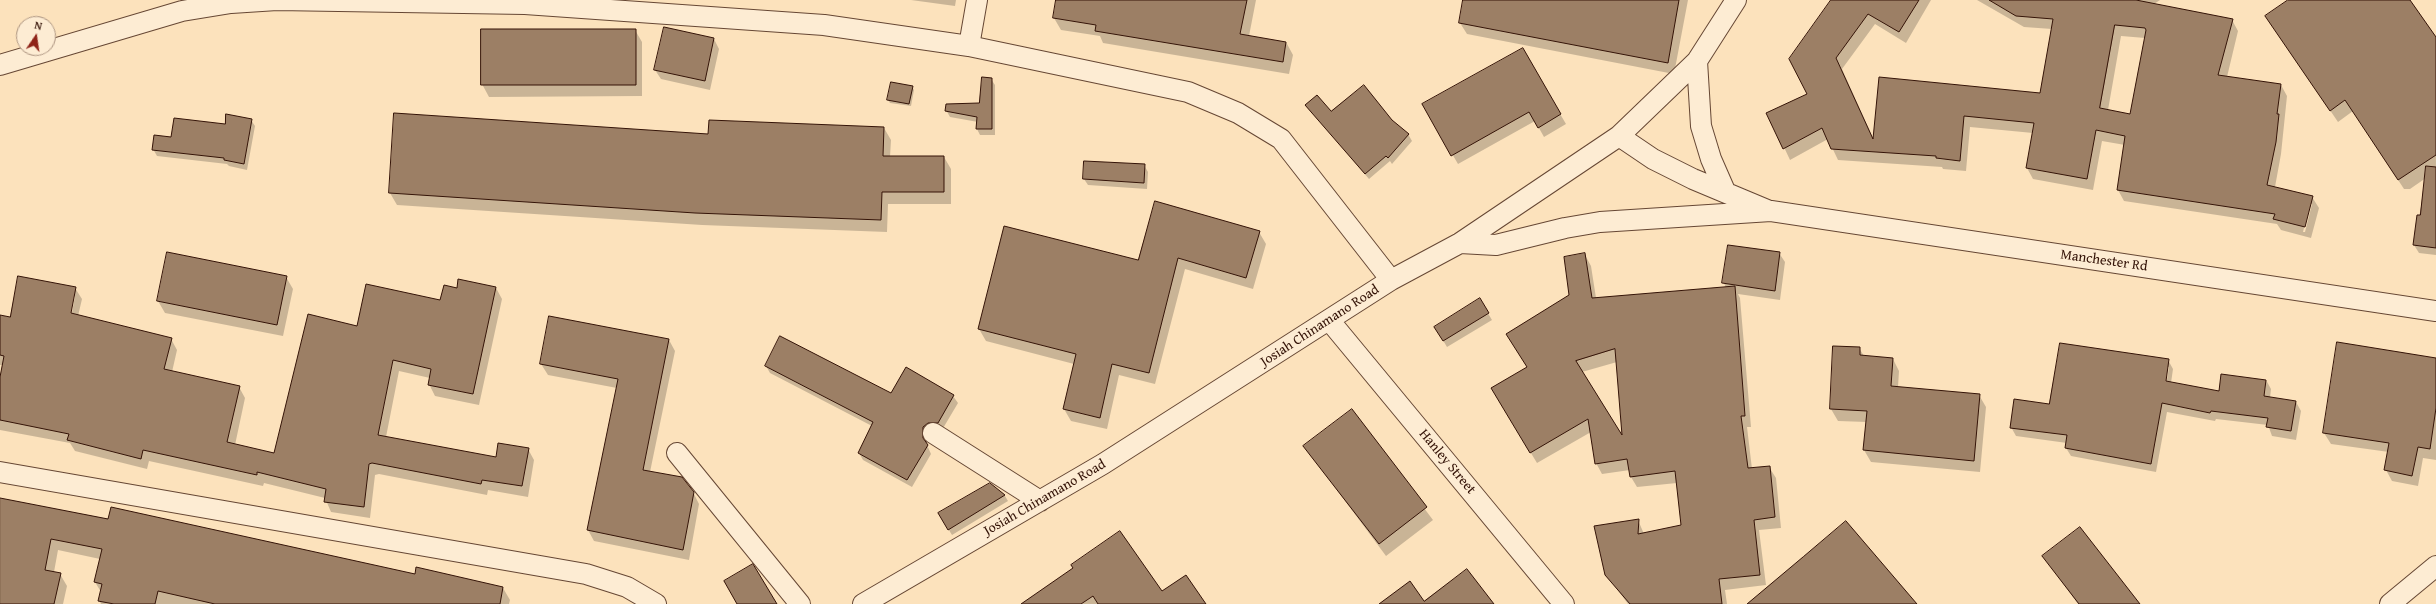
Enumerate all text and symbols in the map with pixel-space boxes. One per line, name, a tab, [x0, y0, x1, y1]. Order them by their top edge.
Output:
north arrow	[16, 16, 56, 56]
text: N	[33, 17, 44, 34]
street label: Manchester Rd	[2059, 247, 2149, 275]
street label: Josiah Chinamano Road	[1258, 281, 1382, 371]
street label: Hanley Street	[1415, 426, 1479, 498]
street label: Josiah Chinamano Road	[981, 456, 1109, 540]

